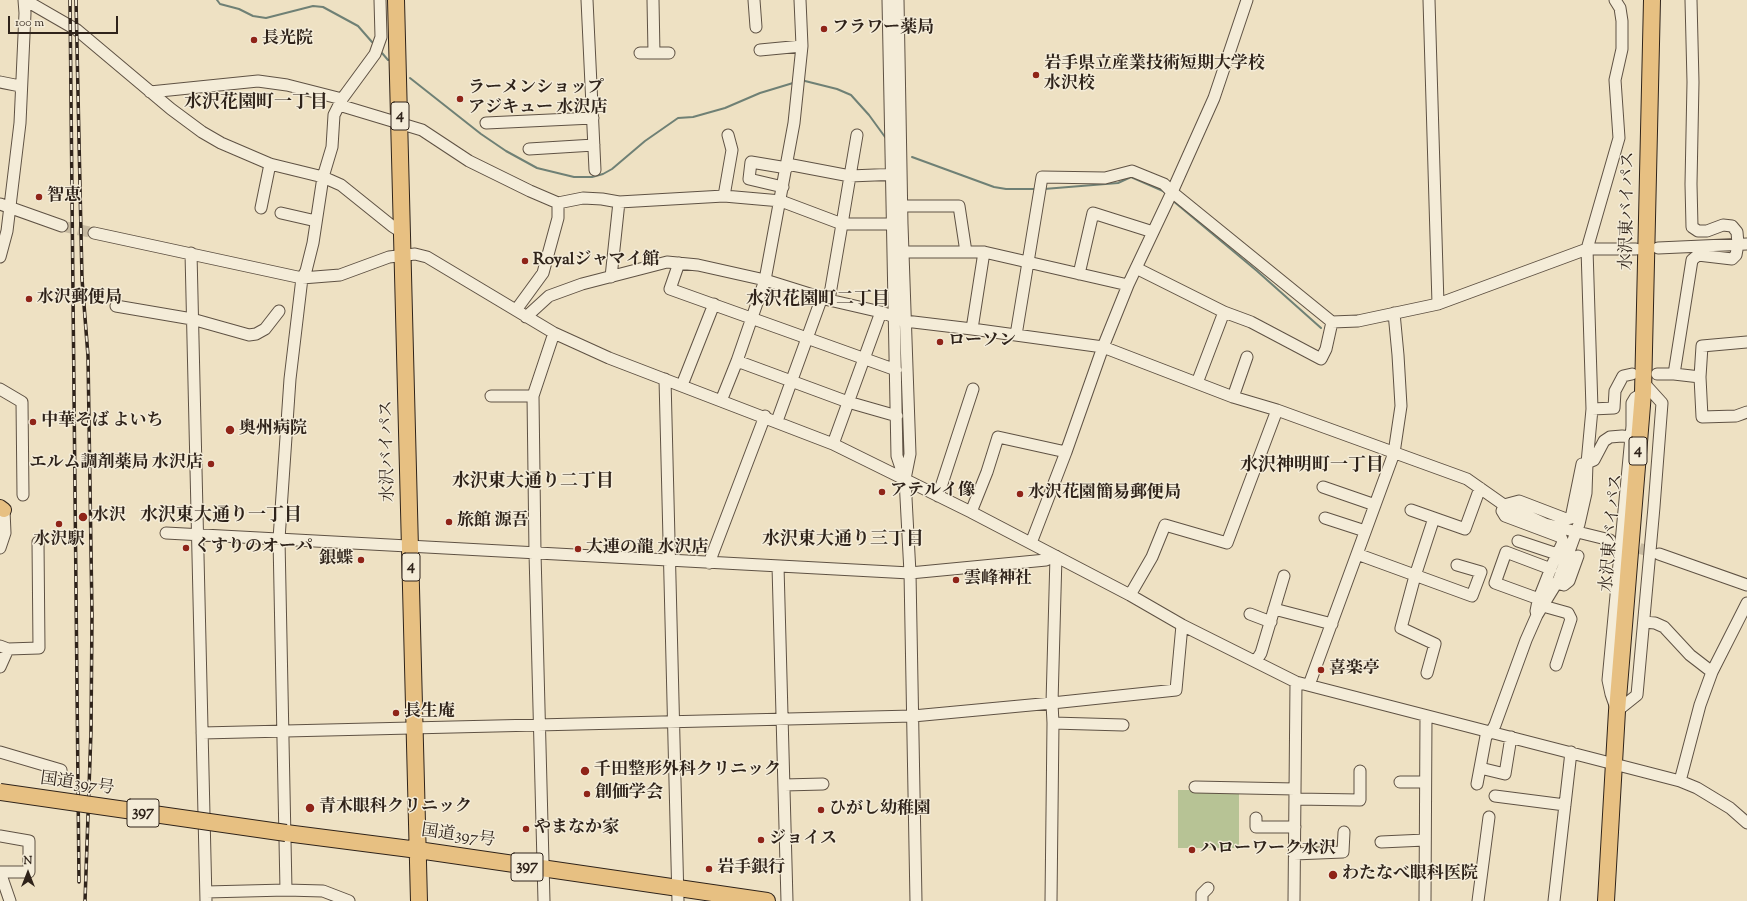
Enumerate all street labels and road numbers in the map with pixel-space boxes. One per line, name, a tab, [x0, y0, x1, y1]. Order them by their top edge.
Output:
road number: 4	[391, 102, 409, 130]
street label: 水沢東バイパス	[1618, 151, 1640, 271]
street label: 水沢バイパス	[378, 400, 400, 502]
road number: 4	[1629, 437, 1647, 465]
street label: 水沢東バイパス	[1598, 473, 1628, 593]
road number: 4	[402, 553, 420, 581]
street label: 国道397号	[39, 770, 115, 800]
road number: 397	[127, 799, 159, 827]
street label: 国道397号	[420, 822, 496, 852]
road number: 397	[511, 853, 543, 881]

